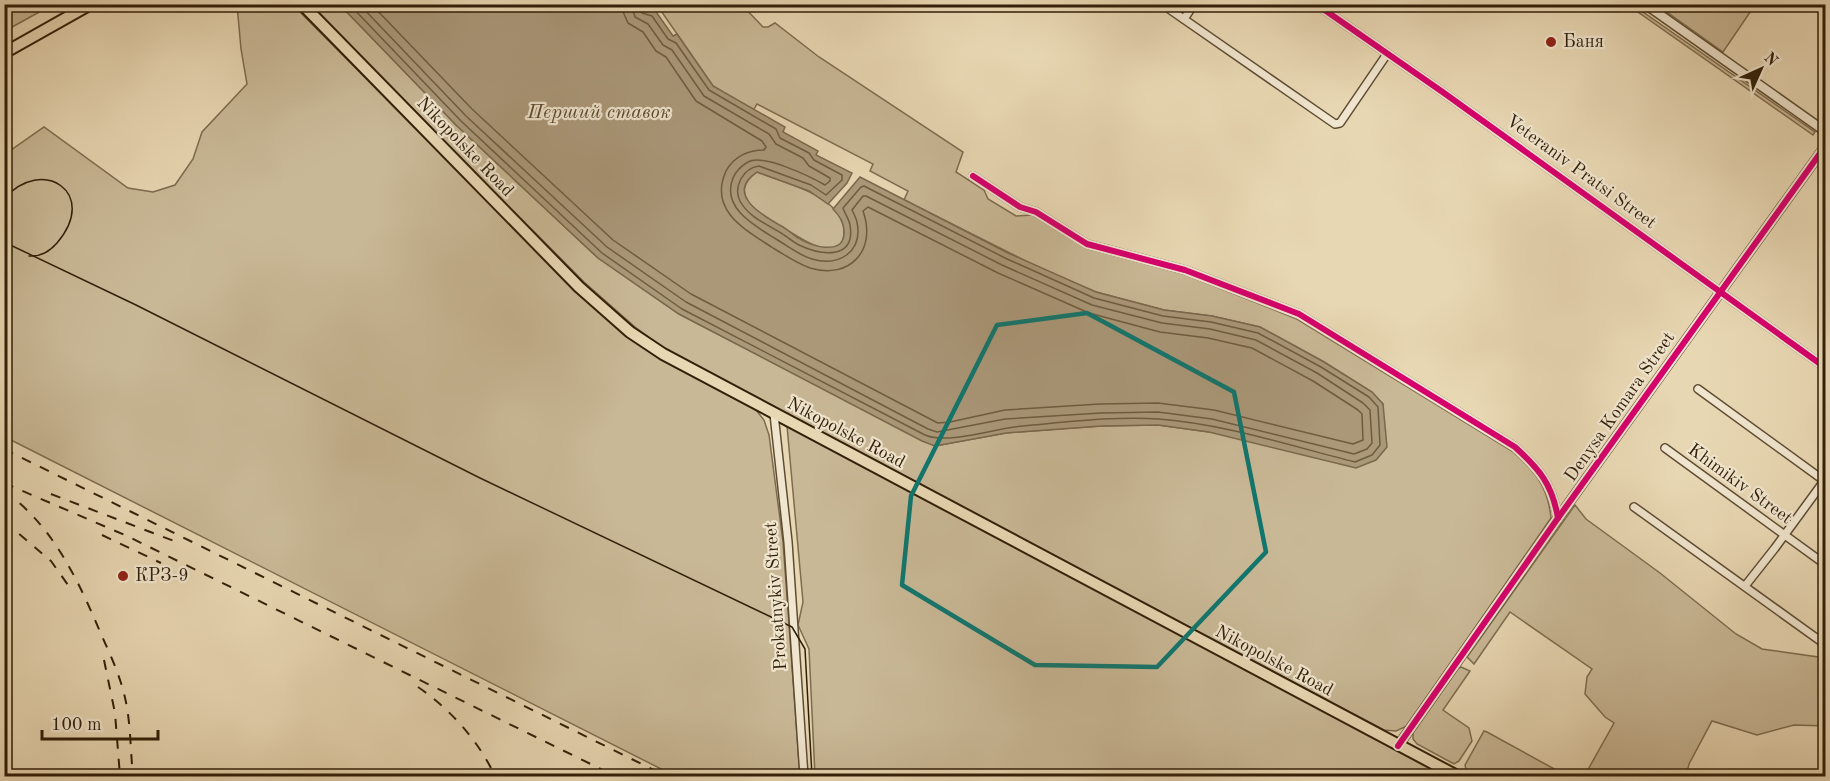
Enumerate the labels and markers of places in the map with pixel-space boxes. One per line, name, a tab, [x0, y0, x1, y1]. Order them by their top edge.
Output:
place label: Баня	[1563, 33, 1604, 51]
marker: Баня	[1544, 35, 1558, 49]
place label: КРЗ-9	[135, 567, 189, 585]
marker: КРЗ-9	[116, 569, 130, 583]

